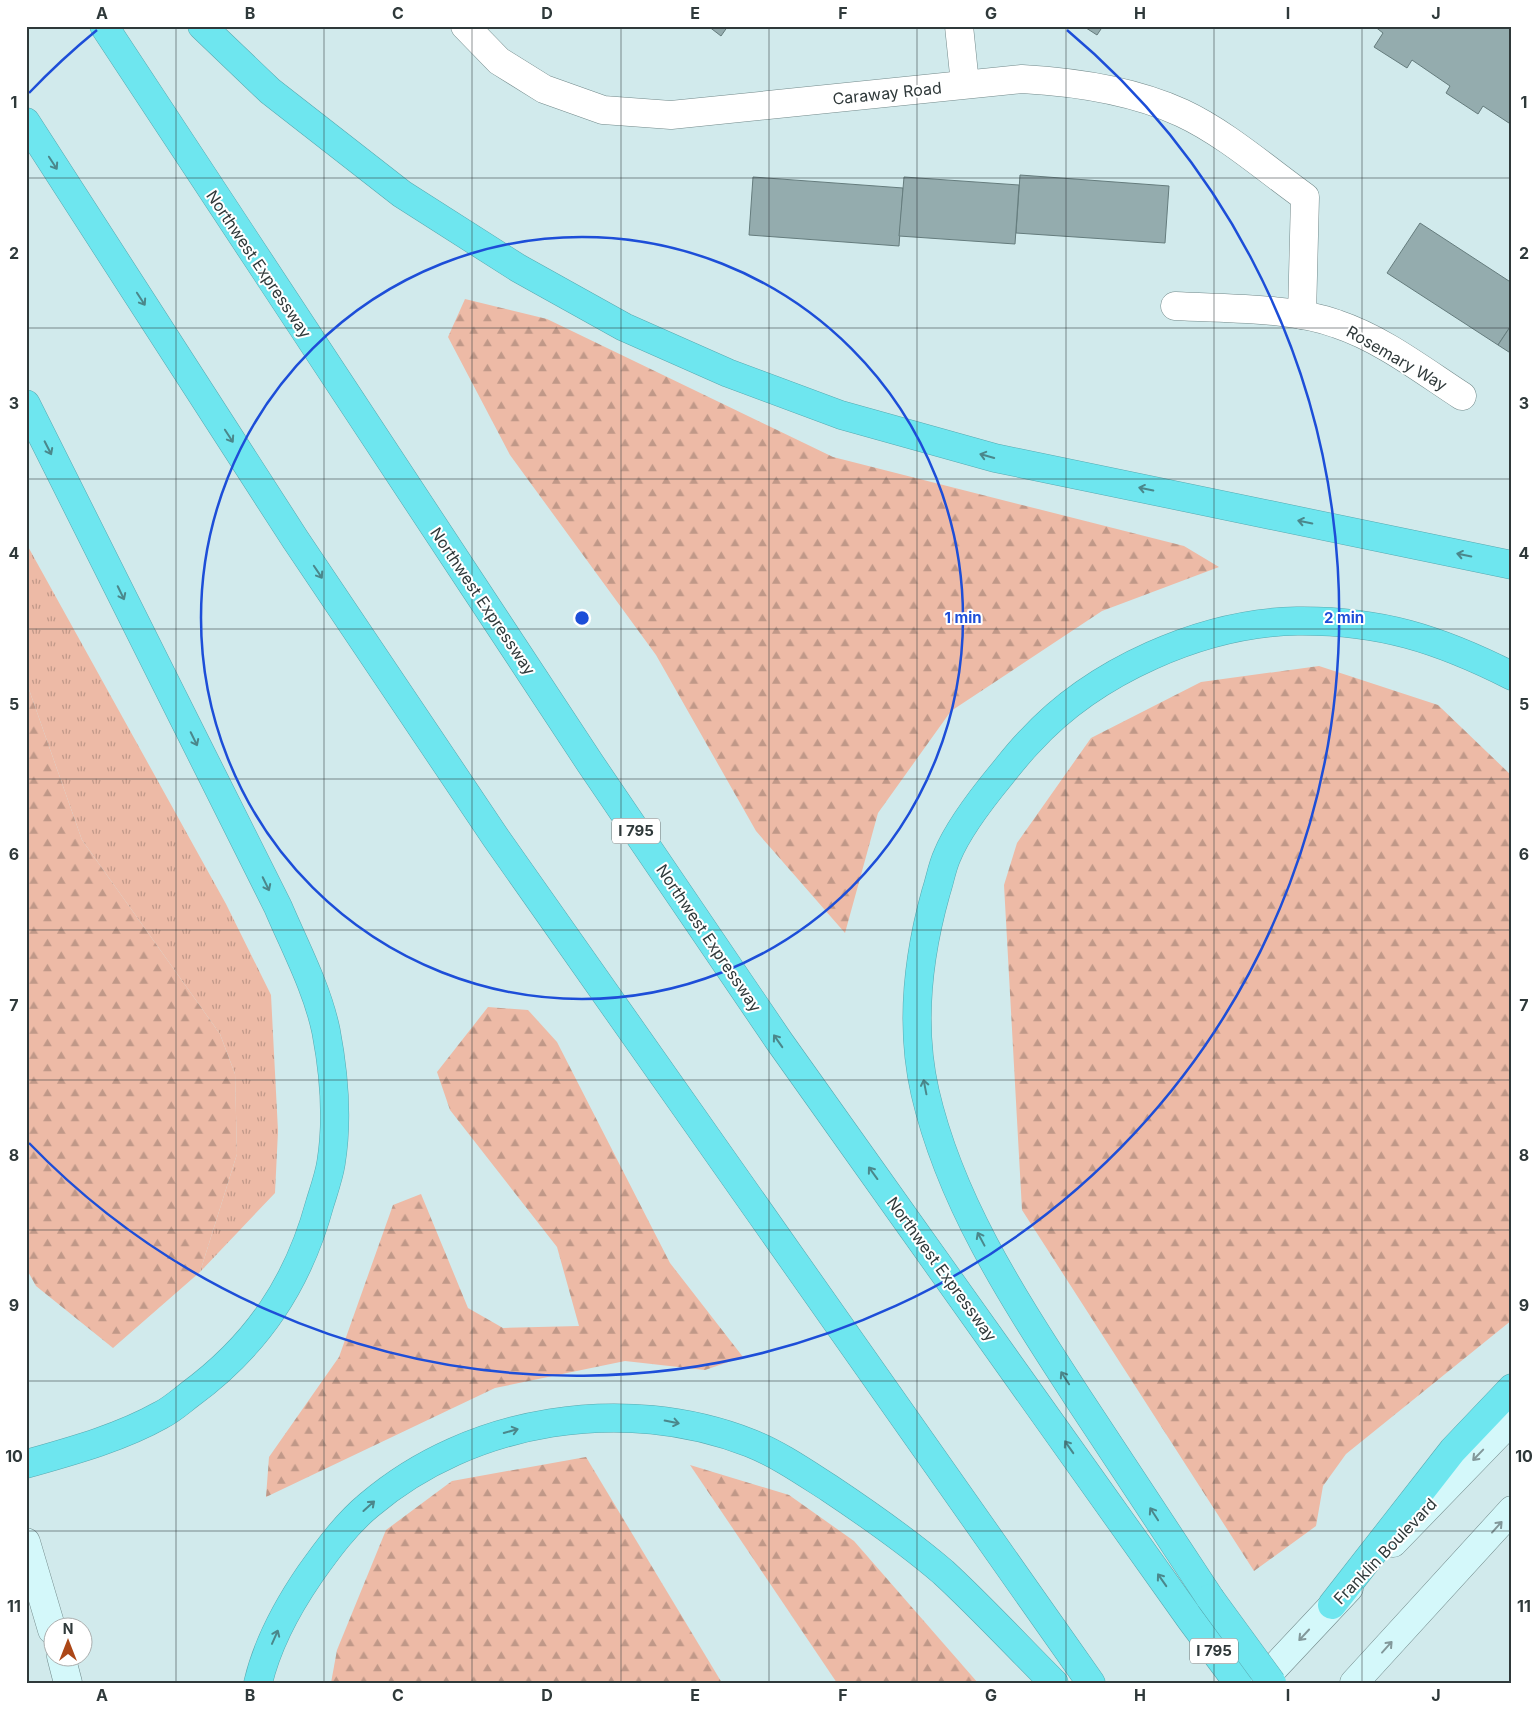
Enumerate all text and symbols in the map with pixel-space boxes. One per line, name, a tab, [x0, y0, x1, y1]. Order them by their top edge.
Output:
text: A	[96, 3, 108, 23]
text: B	[245, 3, 255, 23]
text: C	[392, 3, 404, 23]
text: D	[541, 3, 553, 23]
text: E	[690, 3, 700, 23]
text: F	[838, 3, 848, 23]
text: G	[985, 3, 997, 23]
text: H	[1134, 3, 1146, 23]
text: I	[1286, 3, 1290, 23]
text: J	[1431, 3, 1441, 23]
street label: Caraway Road	[831, 77, 943, 109]
text: 1	[11, 92, 17, 112]
text: 1	[1521, 92, 1527, 112]
one-way arrow	[47, 156, 58, 170]
street label: Northwest Expressway	[202, 186, 316, 342]
text: 2	[9, 243, 19, 263]
text: 2	[1519, 243, 1529, 263]
one-way arrow	[136, 292, 146, 306]
street label: Rosemary Way	[1343, 321, 1451, 395]
text: 3	[9, 393, 19, 413]
text: 3	[1519, 393, 1529, 413]
one-way arrow	[224, 429, 234, 443]
one-way arrow	[44, 440, 53, 455]
one-way arrow	[979, 450, 995, 460]
one-way arrow	[1138, 484, 1154, 493]
one-way arrow	[1297, 517, 1313, 526]
street label: Northwest Expressway	[426, 523, 540, 679]
text: 4	[9, 543, 20, 563]
text: 4	[1519, 543, 1530, 563]
one-way arrow	[1456, 550, 1472, 559]
one-way arrow	[312, 565, 323, 579]
one-way arrow	[117, 585, 127, 600]
text: 1 min	[944, 608, 982, 627]
text: 2 min	[1324, 608, 1364, 627]
centre of rings	[573, 609, 591, 627]
text: 5	[9, 694, 19, 714]
text: 5	[1519, 694, 1529, 714]
one-way arrow	[189, 731, 199, 746]
road number: I 795	[612, 818, 660, 844]
text: 6	[9, 844, 19, 864]
text: 6	[1519, 844, 1529, 864]
street label: Northwest Expressway	[652, 860, 766, 1016]
one-way arrow	[262, 876, 271, 891]
text: 7	[9, 995, 19, 1015]
text: 7	[1519, 995, 1529, 1015]
one-way arrow	[773, 1034, 783, 1048]
one-way arrow	[919, 1080, 929, 1096]
text: 8	[9, 1145, 19, 1165]
text: 8	[1519, 1145, 1529, 1165]
one-way arrow	[868, 1166, 878, 1180]
street label: Northwest Expressway	[883, 1193, 1001, 1345]
one-way arrow	[976, 1232, 986, 1247]
text: 9	[9, 1295, 19, 1315]
text: 9	[1519, 1295, 1529, 1315]
one-way arrow	[1060, 1371, 1070, 1385]
one-way arrow	[664, 1418, 680, 1428]
one-way arrow	[502, 1425, 518, 1435]
one-way arrow	[1064, 1441, 1074, 1455]
text: 10	[5, 1446, 23, 1466]
text: 10	[1515, 1446, 1533, 1466]
one-way arrow	[1472, 1449, 1484, 1461]
street label: Franklin Boulevard	[1329, 1494, 1441, 1608]
one-way arrow	[362, 1500, 375, 1512]
one-way arrow	[1149, 1507, 1159, 1521]
one-way arrow	[1491, 1520, 1503, 1533]
one-way arrow	[1157, 1574, 1168, 1587]
text: 11	[7, 1596, 21, 1616]
text: 11	[1517, 1596, 1531, 1616]
north arrow	[42, 1616, 92, 1666]
text: N	[63, 1620, 73, 1637]
one-way arrow	[1299, 1629, 1310, 1642]
one-way arrow	[270, 1630, 280, 1645]
road number: I 795	[1190, 1638, 1238, 1664]
one-way arrow	[1381, 1640, 1393, 1653]
text: A	[96, 1685, 108, 1705]
text: B	[245, 1685, 255, 1705]
text: C	[392, 1685, 404, 1705]
text: D	[541, 1685, 553, 1705]
text: E	[690, 1685, 700, 1705]
text: F	[838, 1685, 848, 1705]
text: G	[985, 1685, 997, 1705]
text: H	[1134, 1685, 1146, 1705]
text: I	[1286, 1685, 1290, 1705]
text: J	[1431, 1685, 1441, 1705]

